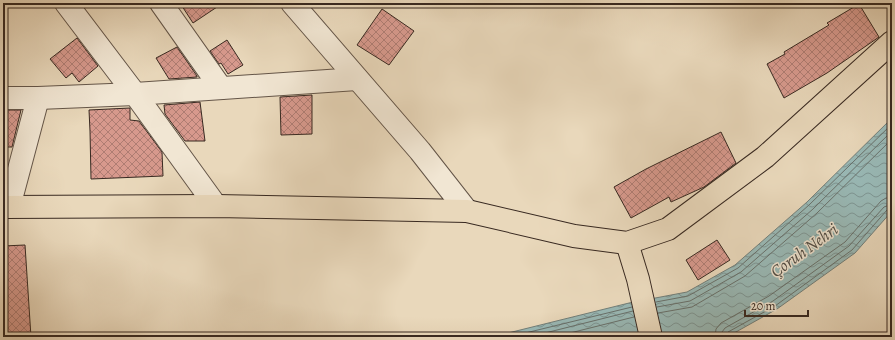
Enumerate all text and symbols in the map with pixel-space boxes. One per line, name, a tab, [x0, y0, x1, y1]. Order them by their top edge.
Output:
water label: Çoruh Nehri	[766, 218, 843, 283]
scale bar	[745, 292, 808, 318]
text: 20 m	[751, 298, 775, 314]

